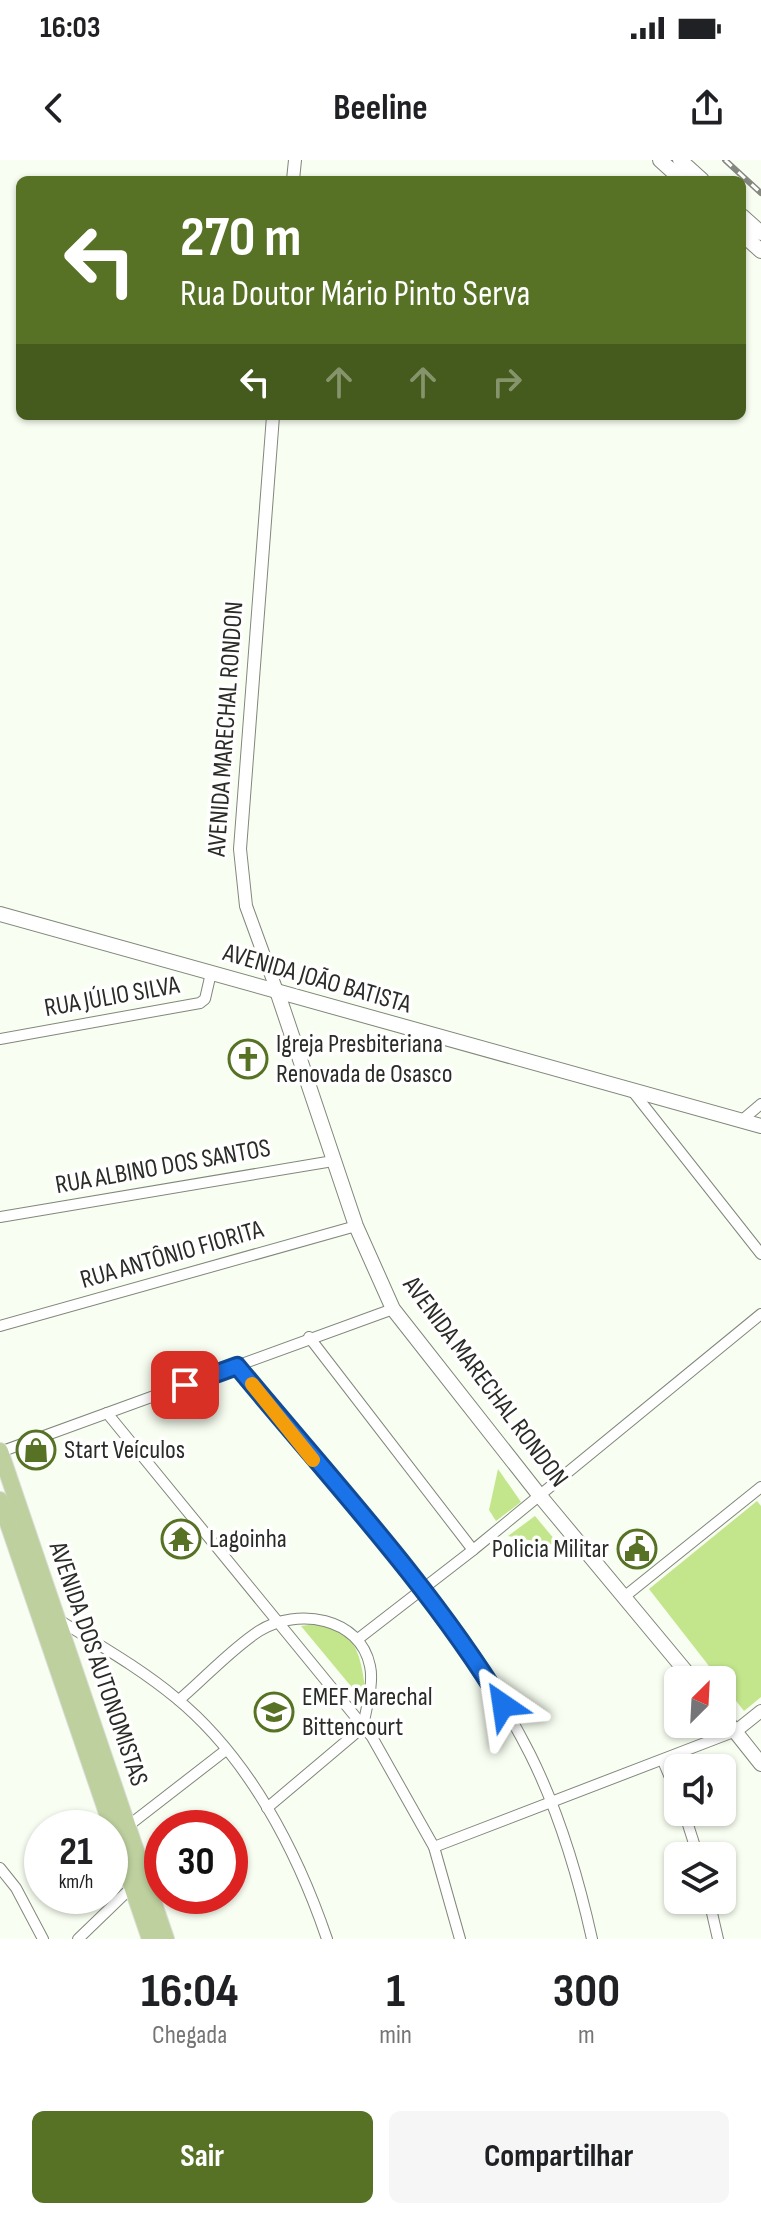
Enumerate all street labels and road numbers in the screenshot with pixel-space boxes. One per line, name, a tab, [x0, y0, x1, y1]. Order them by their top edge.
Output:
street label: AVENIDA MARECHAL RONDON	[202, 601, 250, 858]
street label: AVENIDA JOÃO BATISTA	[219, 937, 415, 1021]
street label: RUA JÚLIO SILVA	[42, 970, 183, 1024]
street label: RUA ALBINO DOS SANTOS	[53, 1133, 273, 1201]
street label: RUA ANTÔNIO FIORITA	[77, 1214, 268, 1296]
street label: AVENIDA MARECHAL RONDON	[395, 1270, 574, 1493]
street label: AVENIDA DOS AUTONOMISTAS	[41, 1537, 154, 1790]

